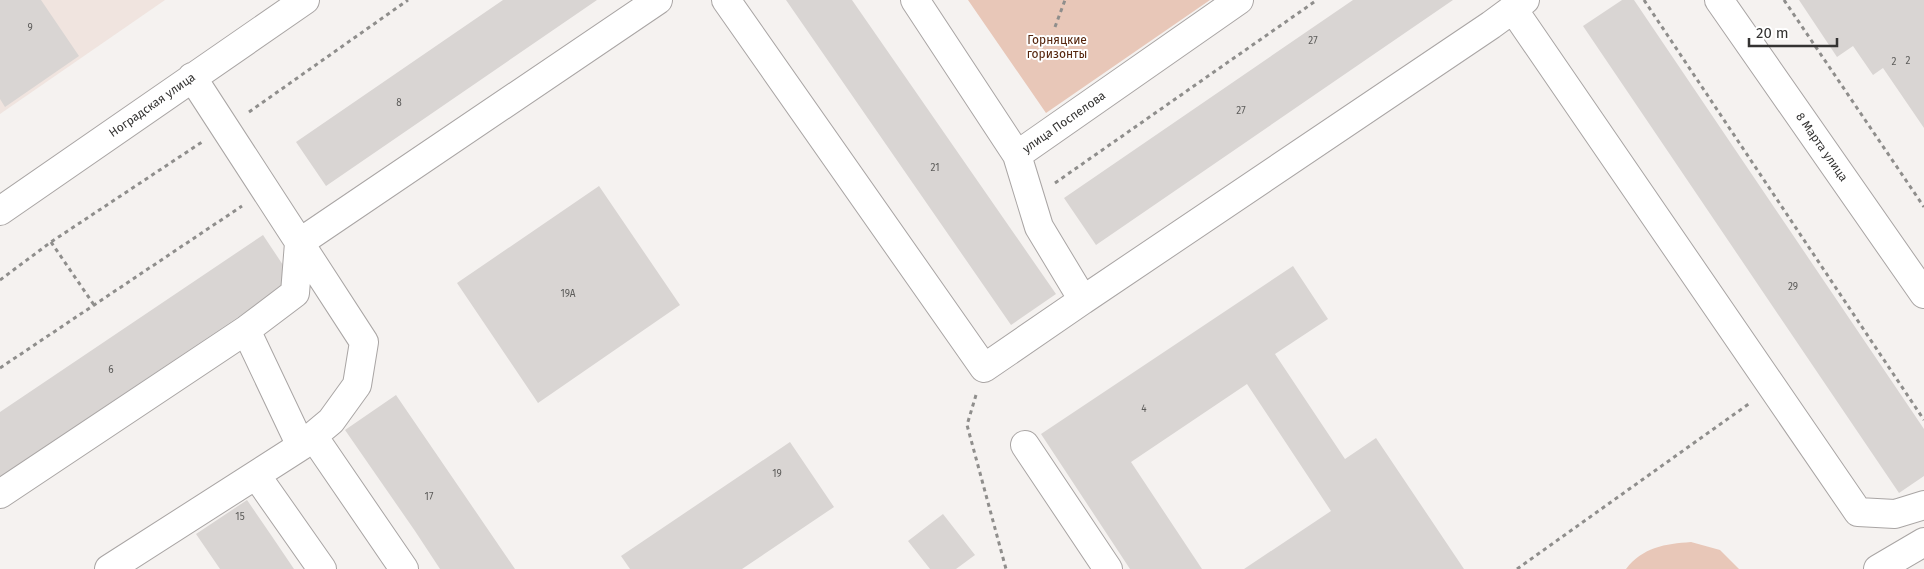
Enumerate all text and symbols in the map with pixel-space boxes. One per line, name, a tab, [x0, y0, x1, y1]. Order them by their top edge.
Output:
scale bar	[1749, 15, 1836, 47]
house number: 9	[27, 22, 33, 34]
text: 20 m	[1756, 24, 1789, 42]
park label: Горняцкие горизонты	[1027, 33, 1087, 61]
house number: 27	[1308, 35, 1318, 47]
house number: 2	[1906, 55, 1911, 67]
house number: 2	[1892, 56, 1897, 68]
street label: Ноградская улица	[106, 70, 198, 140]
street label: улица Поспелова	[1020, 88, 1108, 156]
house number: 8	[396, 97, 402, 109]
house number: 27	[1236, 105, 1246, 117]
street label: 8 Марта улица	[1793, 110, 1851, 184]
house number: 21	[930, 162, 940, 174]
house number: 29	[1788, 281, 1798, 293]
house number: 19А	[560, 288, 576, 300]
house number: 6	[108, 364, 114, 376]
house number: 4	[1141, 403, 1147, 415]
house number: 19	[772, 468, 782, 480]
house number: 17	[425, 491, 434, 503]
house number: 15	[235, 511, 245, 523]

